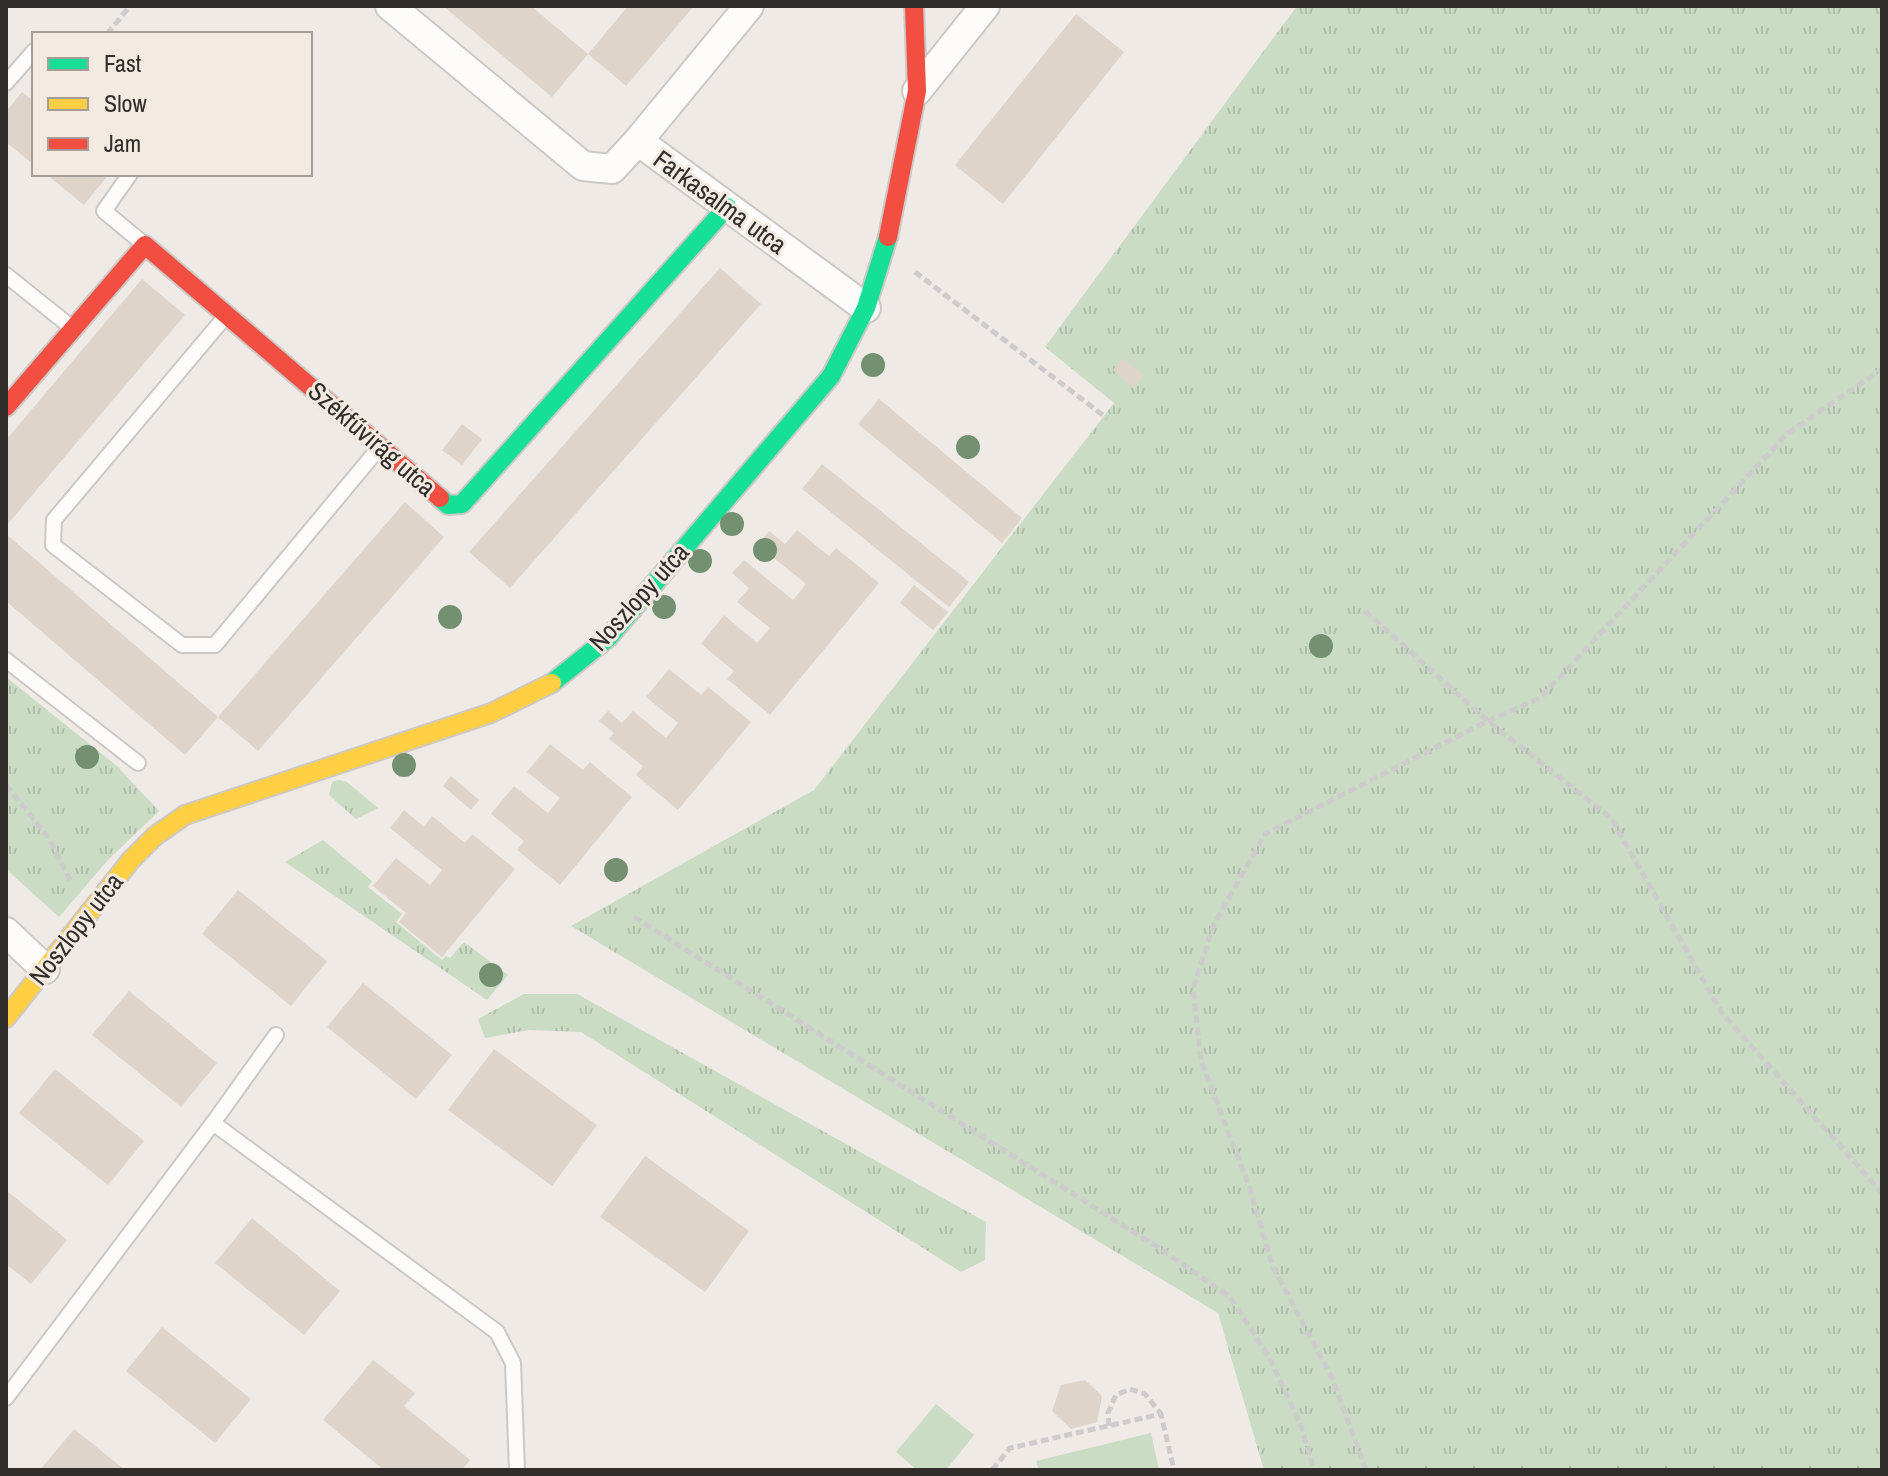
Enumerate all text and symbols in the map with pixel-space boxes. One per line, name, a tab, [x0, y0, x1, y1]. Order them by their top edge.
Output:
legend	[32, 32, 312, 176]
text: Fast	[104, 47, 142, 79]
text: Slow	[104, 87, 147, 119]
text: Jam	[104, 127, 141, 159]
street label: Farkasalma utca	[647, 141, 794, 262]
street label: Székfűvirág utca	[301, 373, 444, 504]
street label: Noszlopy utca	[581, 535, 697, 658]
street label: Noszlopy utca	[21, 865, 131, 992]

